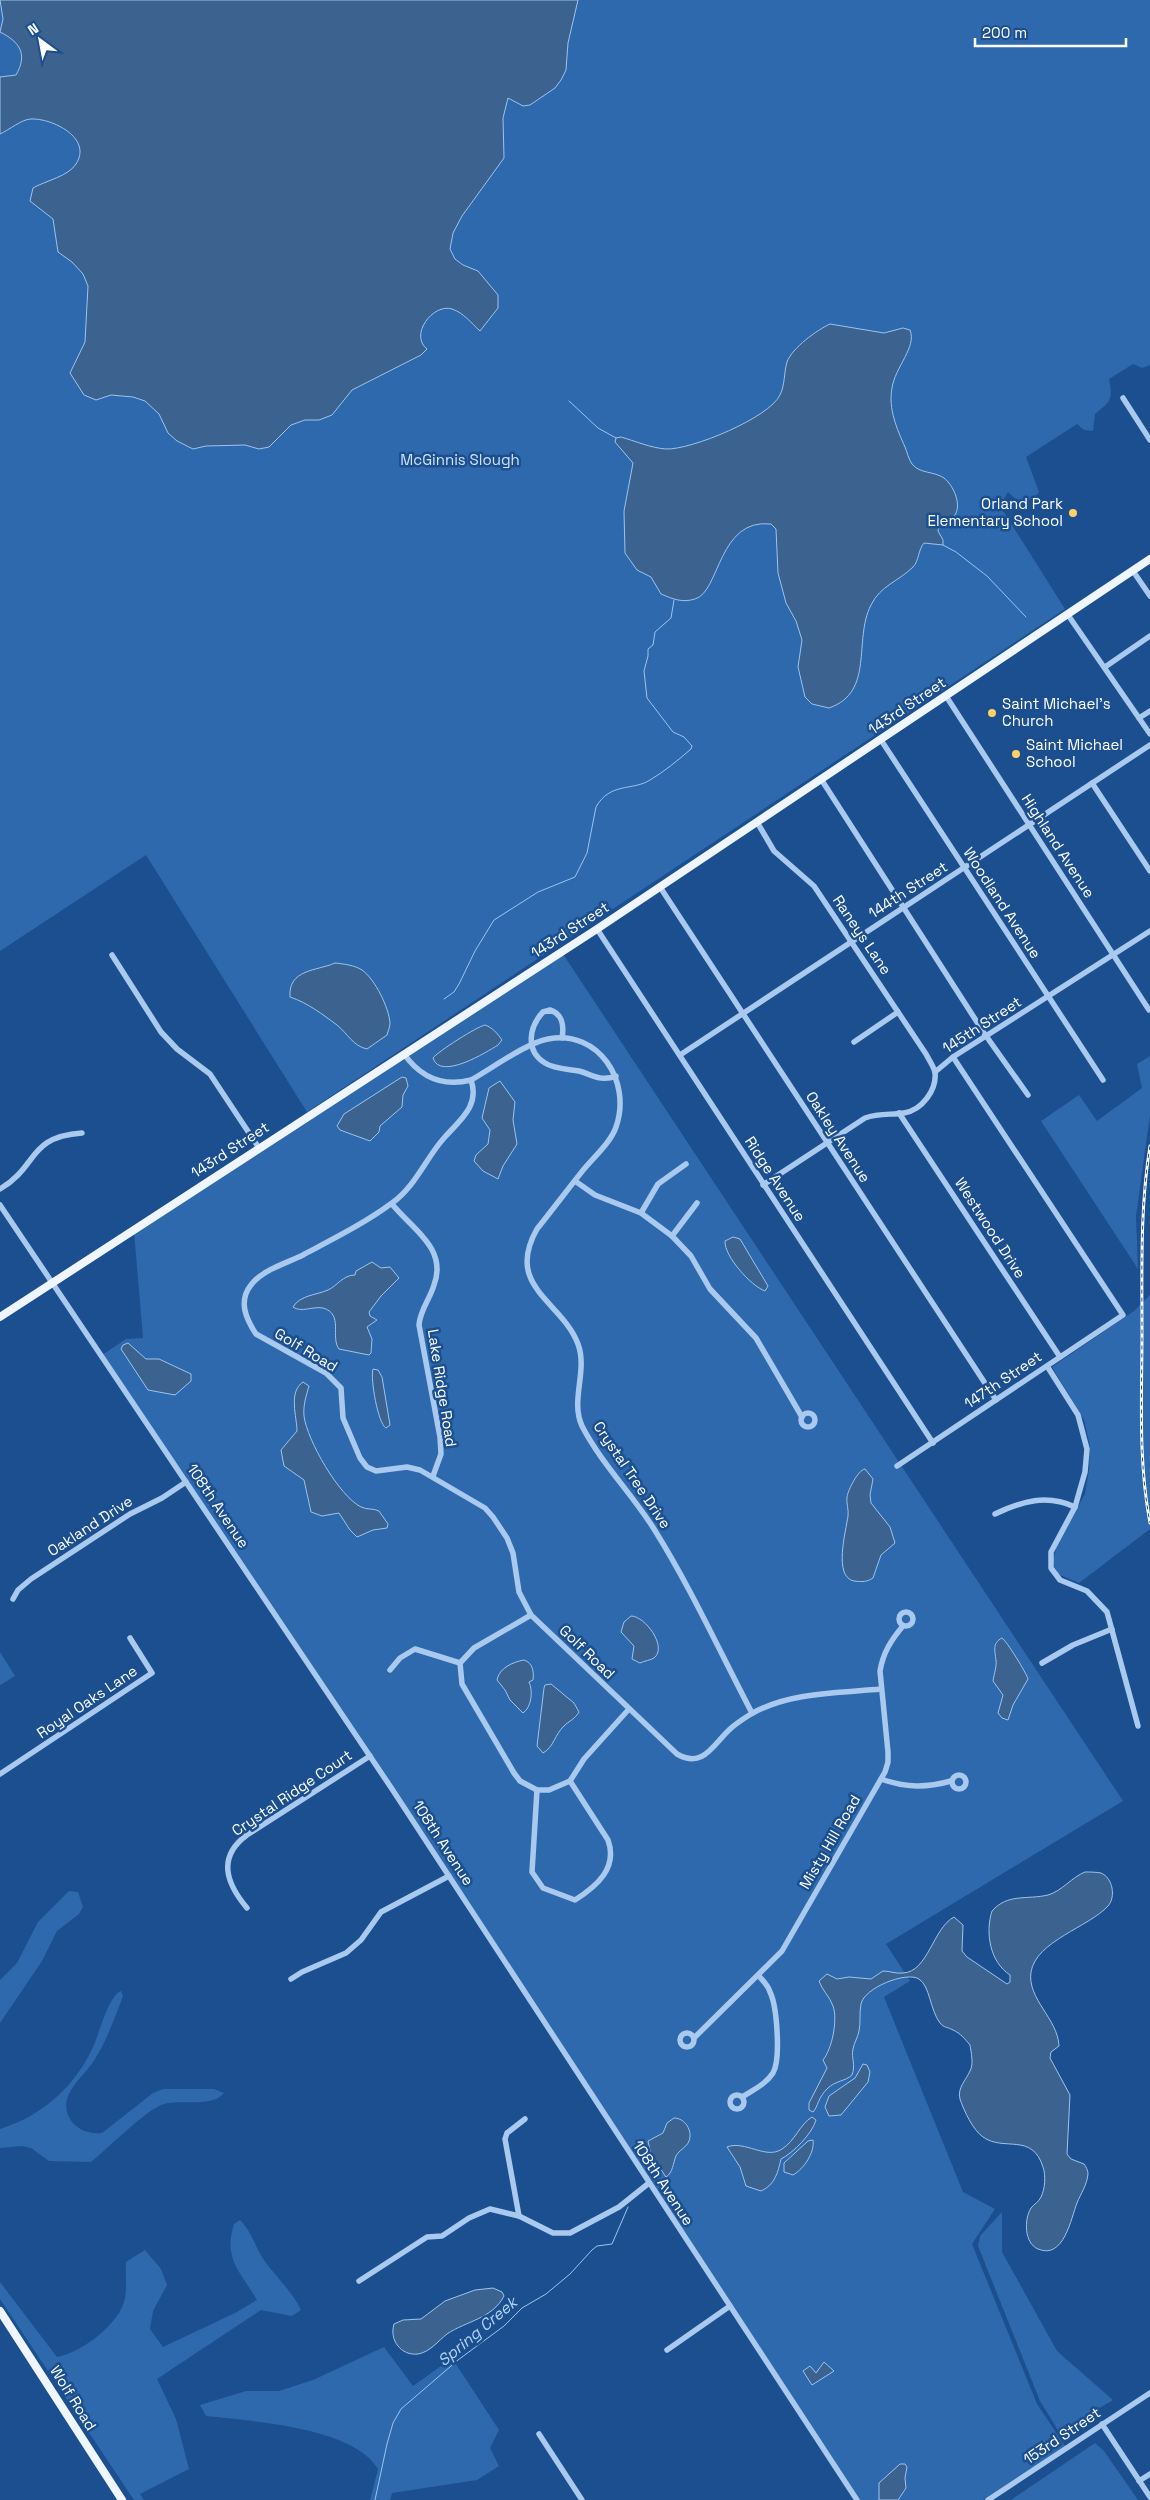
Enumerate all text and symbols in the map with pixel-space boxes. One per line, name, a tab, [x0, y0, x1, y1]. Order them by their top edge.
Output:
north arrow	[15, 15, 65, 65]
scale bar	[975, 15, 1126, 47]
text: N	[24, 19, 42, 39]
text: 200 m	[982, 23, 1027, 42]
park label: McGinnis Slough	[400, 450, 520, 469]
place label: Orland Park Elementary School	[927, 494, 1063, 530]
marker: Orland Park Elementary School	[1067, 507, 1079, 519]
street label: 143rd Street	[864, 673, 949, 738]
place label: Saint Michael's Church	[1002, 694, 1111, 730]
marker: Saint Michael's Church	[986, 707, 998, 719]
place label: Saint Michael School	[1026, 735, 1123, 771]
marker: Saint Michael School	[1010, 748, 1022, 760]
street label: Highland Avenue	[1018, 790, 1099, 901]
street label: Woodland Avenue	[959, 843, 1046, 962]
street label: 144th Street	[864, 857, 951, 922]
street label: Raneys Lane	[829, 891, 896, 978]
street label: 143rd Street	[527, 897, 612, 962]
street label: 145th Street	[939, 992, 1025, 1057]
street label: Oakley Avenue	[802, 1087, 875, 1186]
street label: 143rd Street	[187, 1117, 272, 1182]
street label: Ridge Avenue	[741, 1132, 810, 1225]
street label: Westwood Drive	[951, 1174, 1030, 1282]
street label: Golf Road	[271, 1323, 341, 1376]
street label: Lake Ridge Road	[424, 1328, 461, 1448]
street label: 147th Street	[960, 1347, 1045, 1412]
street label: Crystal Tree Drive	[589, 1417, 675, 1532]
street label: 108th Avenue	[183, 1460, 254, 1552]
street label: Oakland Drive	[44, 1491, 136, 1560]
street label: Golf Road	[556, 1620, 619, 1683]
street label: Royal Oaks Lane	[33, 1661, 141, 1742]
street label: Crystal Ridge Court	[228, 1745, 356, 1840]
street label: Misty Hill Road	[795, 1791, 864, 1892]
street label: 108th Avenue	[409, 1796, 478, 1889]
street label: 108th Avenue	[629, 2136, 698, 2229]
water label: Spring Creek	[433, 2290, 523, 2371]
street label: Wolf Road	[46, 2362, 101, 2434]
street label: 153rd Street	[1019, 2403, 1104, 2468]

